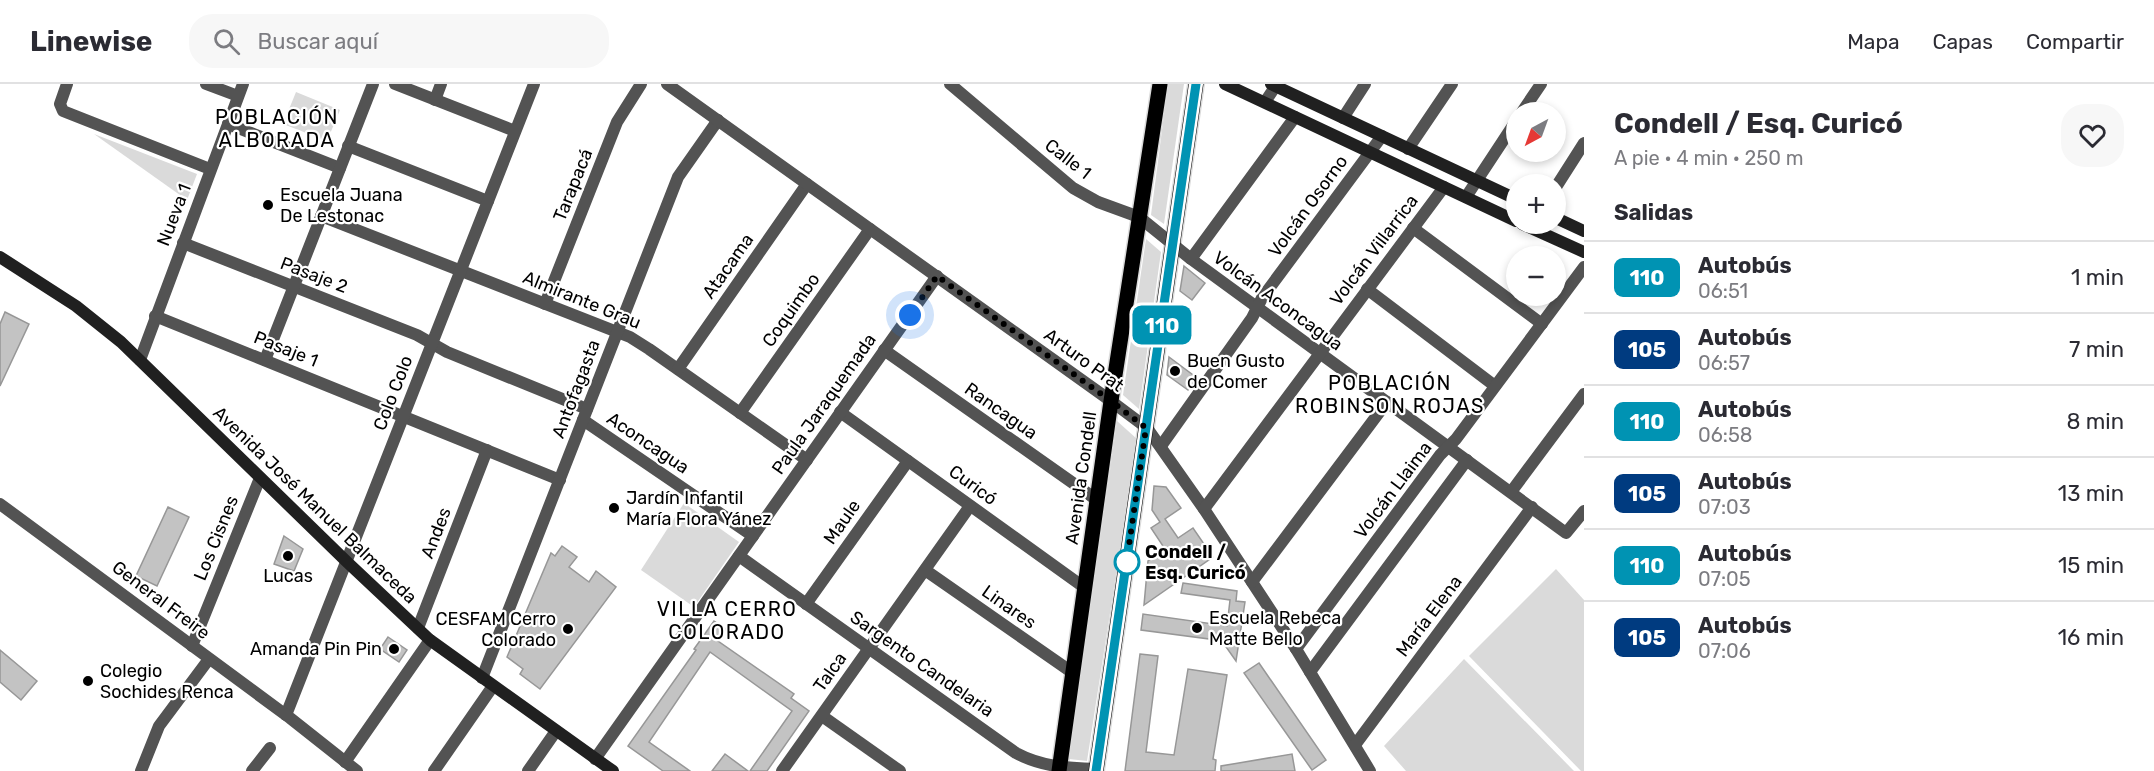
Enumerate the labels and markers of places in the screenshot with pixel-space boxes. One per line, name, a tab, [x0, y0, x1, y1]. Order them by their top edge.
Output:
place label: Escuela Juana De Lestonac	[280, 184, 403, 227]
marker: Escuela Juana De Lestonac	[261, 198, 275, 212]
place label: Buen Gusto de Comer	[1187, 350, 1285, 393]
marker: Buen Gusto de Comer	[1168, 364, 1182, 378]
place label: Jardín Infantil María Flora Yánez	[626, 487, 771, 530]
marker: Jardín Infantil María Flora Yánez	[607, 501, 621, 515]
place label: Condell / Esq. Curicó	[1145, 541, 1246, 584]
marker: Lucas	[281, 549, 295, 563]
marker: Condell / Esq. Curicó	[1114, 549, 1140, 575]
place label: Lucas	[263, 565, 313, 587]
place label: Escuela Rebeca Matte Bello	[1209, 607, 1341, 650]
place label: CESFAM Cerro Colorado	[436, 608, 556, 651]
marker: Escuela Rebeca Matte Bello	[1190, 621, 1204, 635]
marker: CESFAM Cerro Colorado	[561, 622, 575, 636]
place label: Amanda Pin Pin	[250, 638, 382, 660]
marker: Amanda Pin Pin	[387, 642, 401, 656]
place label: Colegio Sochides Renca	[100, 660, 234, 703]
marker: Colegio Sochides Renca	[81, 674, 95, 688]

